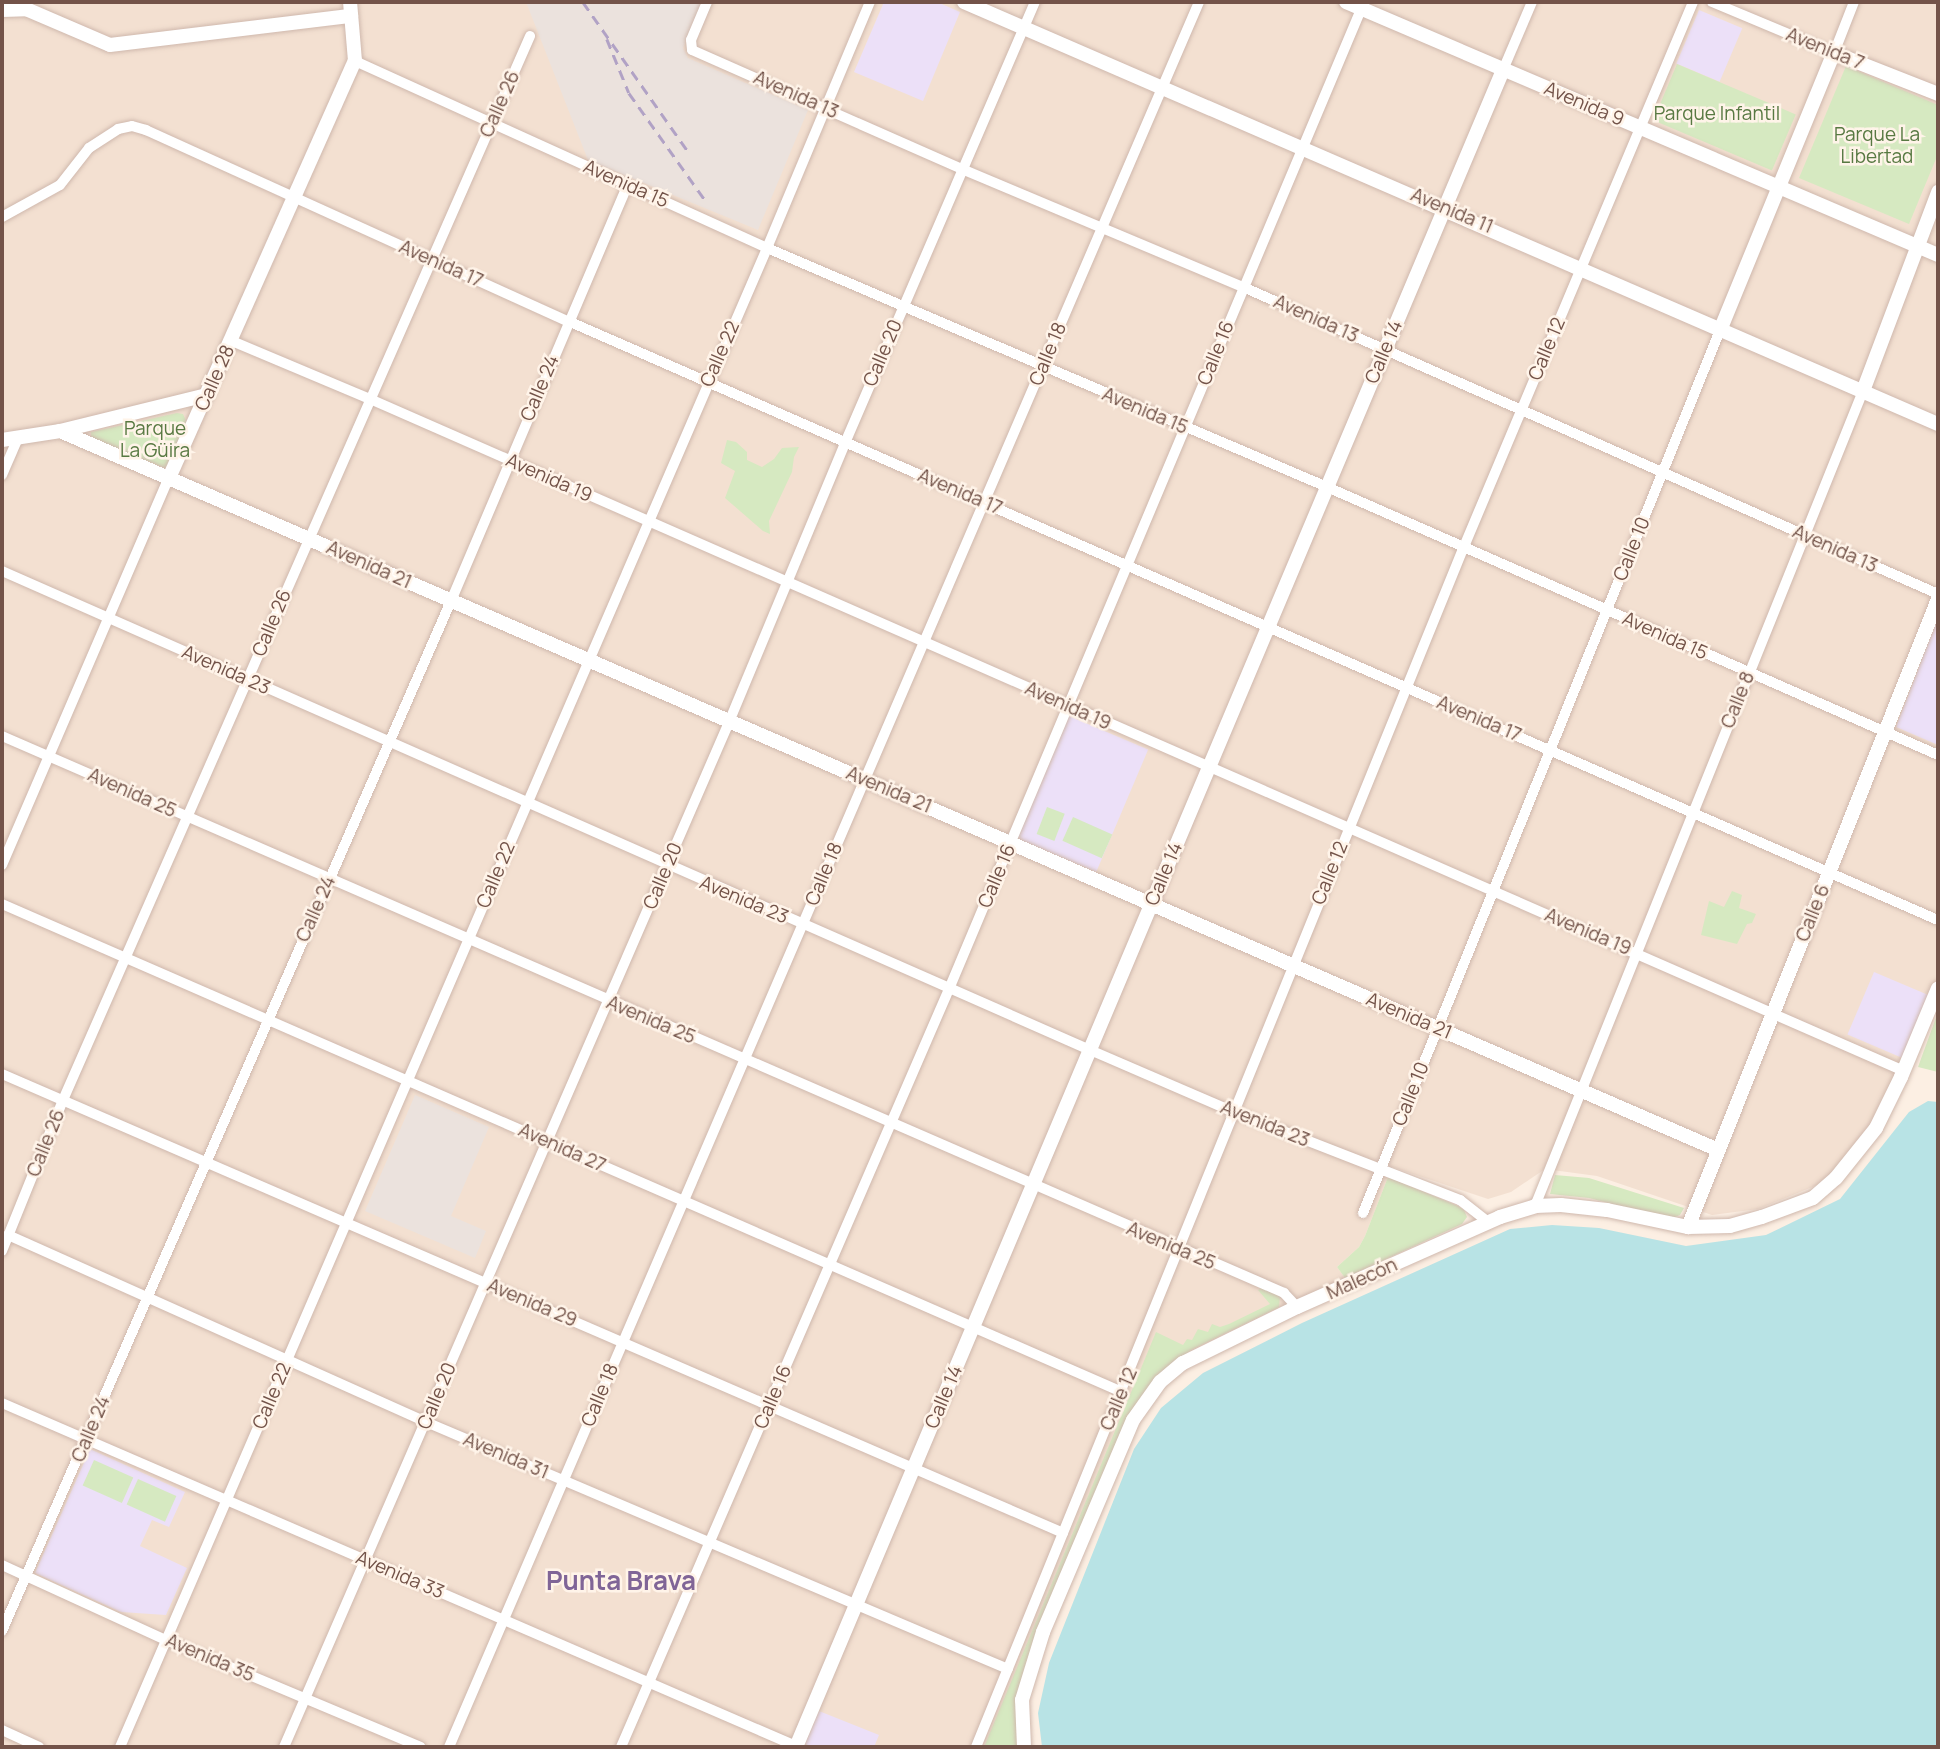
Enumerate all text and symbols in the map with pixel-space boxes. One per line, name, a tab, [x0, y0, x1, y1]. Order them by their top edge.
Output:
street label: Avenida 7	[1783, 23, 1867, 75]
street label: Avenida 13	[750, 66, 842, 124]
street label: Calle 26	[475, 67, 525, 141]
street label: Avenida 9	[1541, 77, 1627, 131]
park label: Parque Infantil	[1654, 103, 1780, 125]
park label: Parque La Libertad	[1834, 124, 1920, 168]
street label: Avenida 15	[580, 155, 672, 213]
street label: Avenida 11	[1407, 183, 1497, 239]
street label: Avenida 17	[395, 235, 487, 293]
street label: Avenida 13	[1270, 290, 1362, 348]
street label: Calle 12	[1524, 314, 1570, 384]
street label: Calle 20	[859, 316, 907, 390]
street label: Calle 14	[1361, 317, 1407, 387]
street label: Calle 22	[695, 318, 745, 390]
street label: Calle 16	[1193, 318, 1239, 388]
street label: Calle 18	[1025, 319, 1071, 389]
street label: Calle 28	[190, 341, 240, 415]
street label: Calle 24	[516, 352, 564, 424]
street label: Avenida 15	[1099, 383, 1191, 439]
park label: Parque La Güira	[120, 418, 190, 462]
street label: Avenida 19	[502, 449, 596, 507]
street label: Avenida 17	[914, 464, 1006, 520]
street label: Calle 10	[1609, 514, 1655, 584]
street label: Avenida 13	[1789, 520, 1881, 578]
street label: Avenida 21	[323, 536, 415, 594]
street label: Calle 26	[248, 586, 296, 660]
street label: Avenida 15	[1619, 607, 1711, 665]
street label: Avenida 23	[178, 640, 274, 700]
street label: Calle 8	[1716, 668, 1760, 732]
street label: Avenida 19	[1021, 677, 1115, 735]
street label: Avenida 17	[1433, 691, 1525, 747]
street label: Avenida 21	[843, 762, 935, 818]
street label: Avenida 25	[84, 763, 180, 823]
street label: Calle 12	[1307, 838, 1353, 908]
street label: Calle 22	[472, 839, 520, 911]
street label: Calle 20	[639, 839, 687, 913]
street label: Calle 18	[801, 839, 847, 909]
street label: Calle 14	[1141, 839, 1187, 909]
street label: Calle 16	[973, 841, 1021, 911]
street label: Avenida 23	[696, 871, 792, 929]
street label: Calle 24	[291, 873, 341, 945]
street label: Calle 6	[1791, 881, 1835, 945]
street label: Avenida 19	[1541, 904, 1635, 960]
street label: Avenida 21	[1363, 988, 1455, 1044]
street label: Avenida 25	[603, 991, 699, 1049]
street label: Calle 10	[1388, 1059, 1434, 1129]
street label: Avenida 23	[1217, 1096, 1313, 1152]
street label: Calle 26	[22, 1106, 70, 1180]
street label: Avenida 27	[515, 1119, 609, 1177]
street label: Avenida 25	[1123, 1217, 1219, 1275]
street label: Malecón	[1323, 1253, 1401, 1305]
street label: Avenida 29	[484, 1274, 580, 1332]
street label: Calle 20	[413, 1359, 461, 1433]
street label: Calle 22	[248, 1360, 296, 1432]
street label: Calle 18	[577, 1360, 623, 1430]
street label: Calle 16	[749, 1362, 797, 1432]
street label: Calle 14	[921, 1362, 967, 1432]
street label: Calle 12	[1096, 1364, 1142, 1434]
street label: Calle 24	[67, 1393, 115, 1465]
street label: Avenida 31	[460, 1428, 552, 1484]
street label: Avenida 33	[352, 1546, 448, 1604]
district label: Punta Brava	[546, 1565, 696, 1597]
street label: Avenida 35	[162, 1629, 258, 1687]

